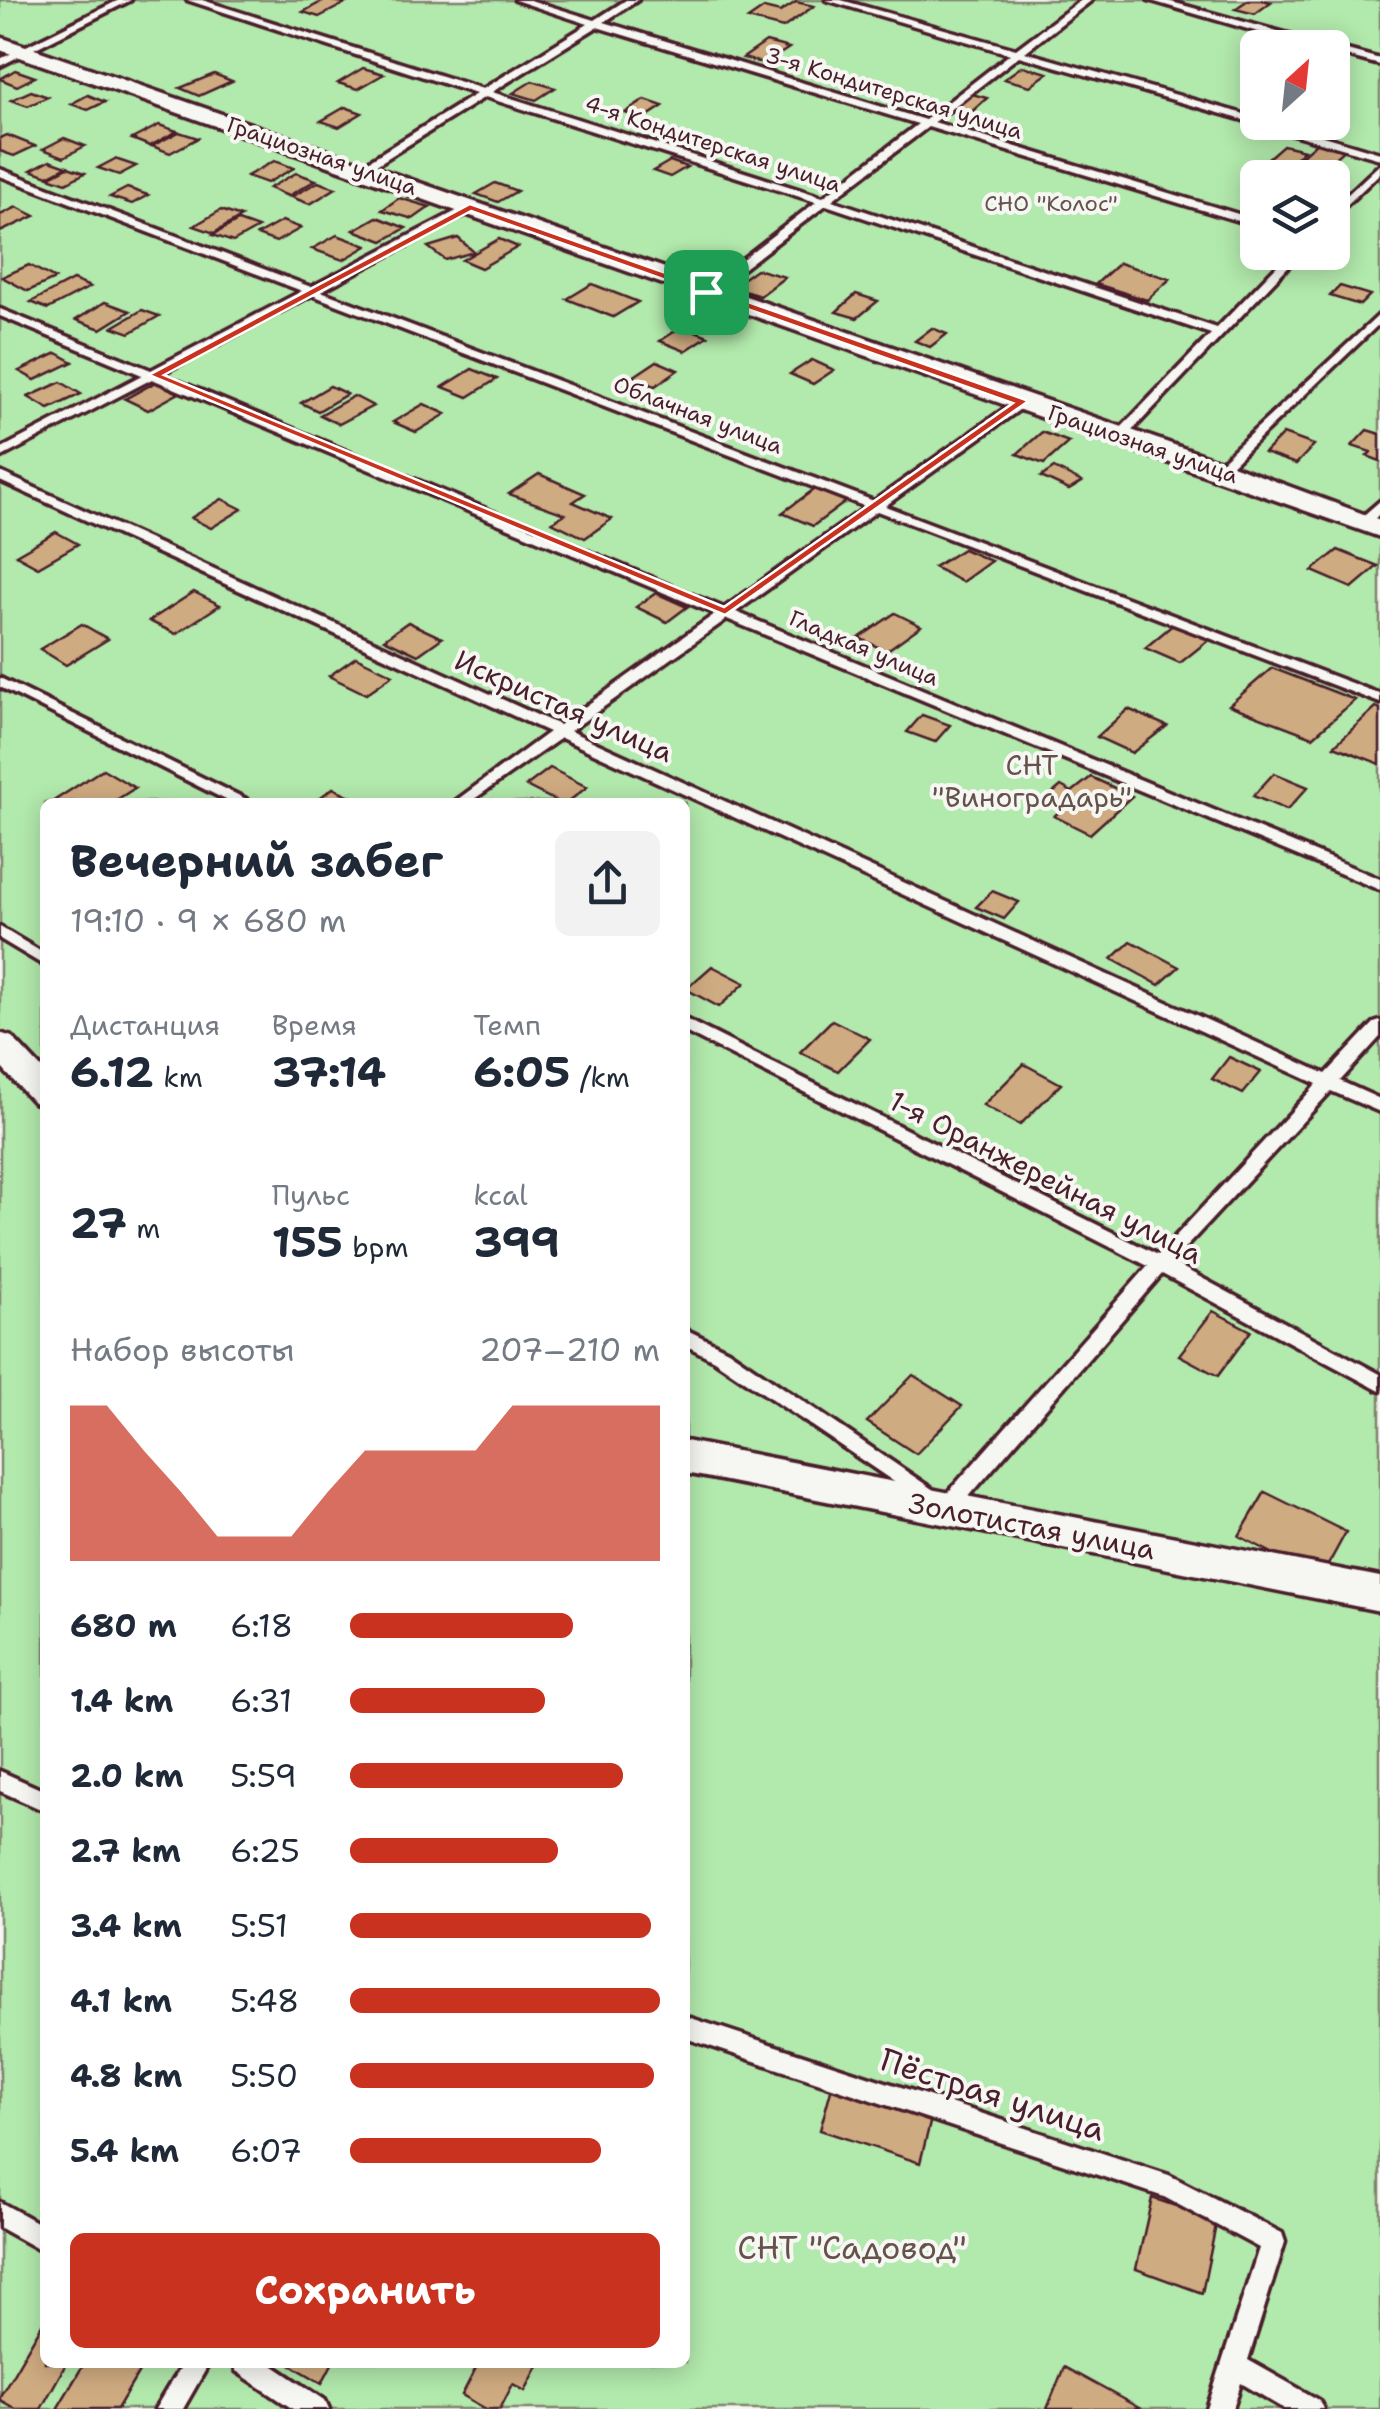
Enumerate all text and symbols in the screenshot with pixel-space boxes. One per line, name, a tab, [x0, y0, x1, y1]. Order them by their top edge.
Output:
north arrow	[1240, 30, 1350, 140]
map controls	[1240, 30, 1350, 270]
street label: 3-я Кондитерская улица	[762, 40, 1026, 146]
street label: 4-я Кондитерская улица	[581, 89, 845, 199]
street label: Грациозная улица	[223, 110, 421, 202]
button: layers	[1240, 160, 1350, 270]
park label: СНО "Колос"	[984, 189, 1118, 218]
pin	[664, 250, 749, 335]
icon: arrive	[679, 265, 734, 320]
street label: Облачная улица	[609, 369, 787, 461]
street label: Грациозная улица	[1044, 398, 1242, 490]
street label: Гладкая улица	[785, 603, 944, 693]
street label: Искристая улица	[449, 641, 679, 771]
park label: СНТ "Виноградарь"	[932, 746, 1132, 816]
text: Вечерний забег	[70, 831, 443, 891]
button: share	[555, 831, 660, 936]
text: 19:10 · 9 × 680 m	[70, 899, 346, 942]
text: Дистанция	[70, 1006, 220, 1044]
text: Время	[272, 1006, 357, 1044]
text: Темп	[473, 1006, 541, 1044]
text: 6.12	[70, 1044, 154, 1100]
text: 37:14	[272, 1044, 386, 1100]
text: 6:05	[473, 1044, 570, 1100]
text: km	[154, 1058, 203, 1096]
text: /km	[570, 1058, 630, 1096]
street label: 1-я Оранжерейная улица	[883, 1081, 1209, 1273]
text: Пульс	[272, 1176, 350, 1214]
text: kcal	[473, 1176, 528, 1214]
text: 27	[70, 1195, 127, 1251]
text: m	[127, 1209, 161, 1247]
text: 155	[272, 1214, 343, 1270]
text: 399	[473, 1214, 560, 1270]
text: bpm	[343, 1228, 409, 1266]
text: Набор высоты	[70, 1328, 295, 1371]
text: 207–210 m	[479, 1328, 660, 1371]
street label: Золотистая улица	[906, 1483, 1158, 1569]
text: 680 m	[70, 1604, 177, 1647]
text: 6:18	[230, 1604, 293, 1647]
text: 1.4 km	[70, 1679, 173, 1722]
text: 6:31	[230, 1679, 292, 1722]
text: 2.0 km	[70, 1754, 184, 1797]
text: 5:59	[230, 1754, 297, 1797]
text: 2.7 km	[70, 1829, 181, 1872]
text: 6:25	[230, 1829, 300, 1872]
text: 3.4 km	[70, 1904, 182, 1947]
text: 5:51	[230, 1904, 288, 1947]
text: 4.1 km	[70, 1979, 172, 2022]
text: 5:48	[230, 1979, 299, 2022]
street label: Пёстрая улица	[875, 2037, 1111, 2151]
text: 4.8 km	[70, 2054, 182, 2097]
text: 5:50	[230, 2054, 298, 2097]
text: 5.4 km	[70, 2129, 179, 2172]
text: 6:07	[230, 2129, 302, 2172]
park label: СНТ "Садовод"	[737, 2226, 967, 2269]
button: Сохранить	[70, 2233, 660, 2348]

